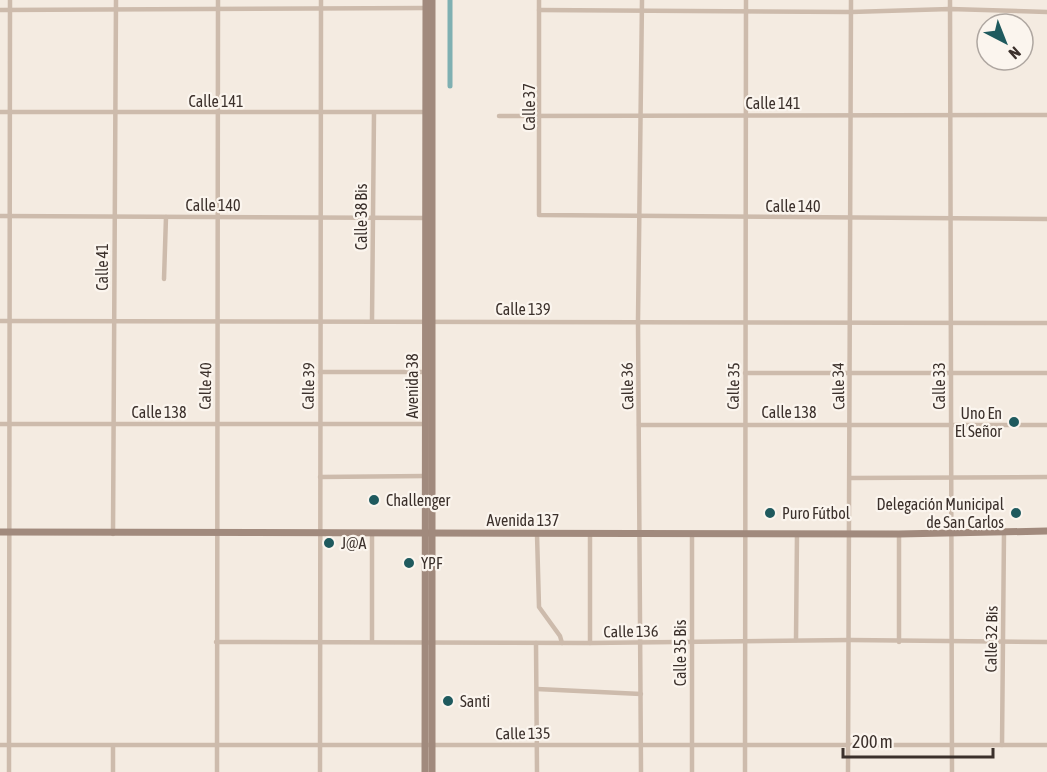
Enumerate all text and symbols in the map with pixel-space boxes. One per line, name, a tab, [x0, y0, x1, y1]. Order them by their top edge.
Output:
north arrow	[975, 12, 1035, 72]
text: N	[1006, 43, 1025, 63]
street label: Calle 37	[520, 83, 538, 131]
street label: Calle 141	[189, 92, 243, 110]
street label: Calle 141	[746, 94, 800, 112]
street label: Calle 38 Bis	[352, 183, 370, 250]
street label: Calle 140	[186, 196, 240, 214]
street label: Calle 140	[766, 197, 820, 215]
street label: Calle 41	[93, 243, 111, 291]
street label: Calle 139	[496, 300, 550, 318]
street label: Avenida 38	[403, 353, 421, 419]
street label: Calle 40	[196, 362, 214, 410]
street label: Calle 39	[299, 362, 317, 410]
street label: Calle 36	[618, 362, 636, 410]
street label: Calle 35	[724, 362, 742, 410]
street label: Calle 34	[829, 362, 847, 410]
street label: Calle 33	[930, 362, 948, 410]
street label: Calle 138	[132, 403, 186, 421]
street label: Calle 138	[762, 403, 816, 421]
place label: Uno En El Señor	[955, 404, 1002, 440]
marker: Uno En El Señor	[1007, 415, 1021, 429]
place label: Challenger	[386, 491, 451, 510]
marker: Challenger	[367, 493, 381, 507]
place label: Delegación Municipal de San Carlos	[877, 495, 1005, 531]
place label: Puro Fútbol	[782, 504, 851, 522]
marker: Puro Fútbol	[763, 506, 777, 520]
marker: Delegación Municipal de San Carlos	[1009, 506, 1023, 520]
street label: Avenida 137	[487, 511, 559, 529]
place label: J@A	[341, 534, 367, 552]
marker: J@A	[322, 536, 336, 550]
place label: YPF	[421, 554, 443, 572]
marker: YPF	[402, 556, 416, 570]
street label: Calle 32 Bis	[981, 605, 1001, 672]
street label: Calle 35 Bis	[671, 619, 689, 686]
street label: Calle 136	[603, 622, 659, 640]
place label: Santi	[460, 692, 490, 710]
marker: Santi	[441, 694, 455, 708]
scale bar	[843, 721, 993, 759]
street label: Calle 135	[495, 724, 551, 742]
text: 200 m	[852, 731, 893, 752]

